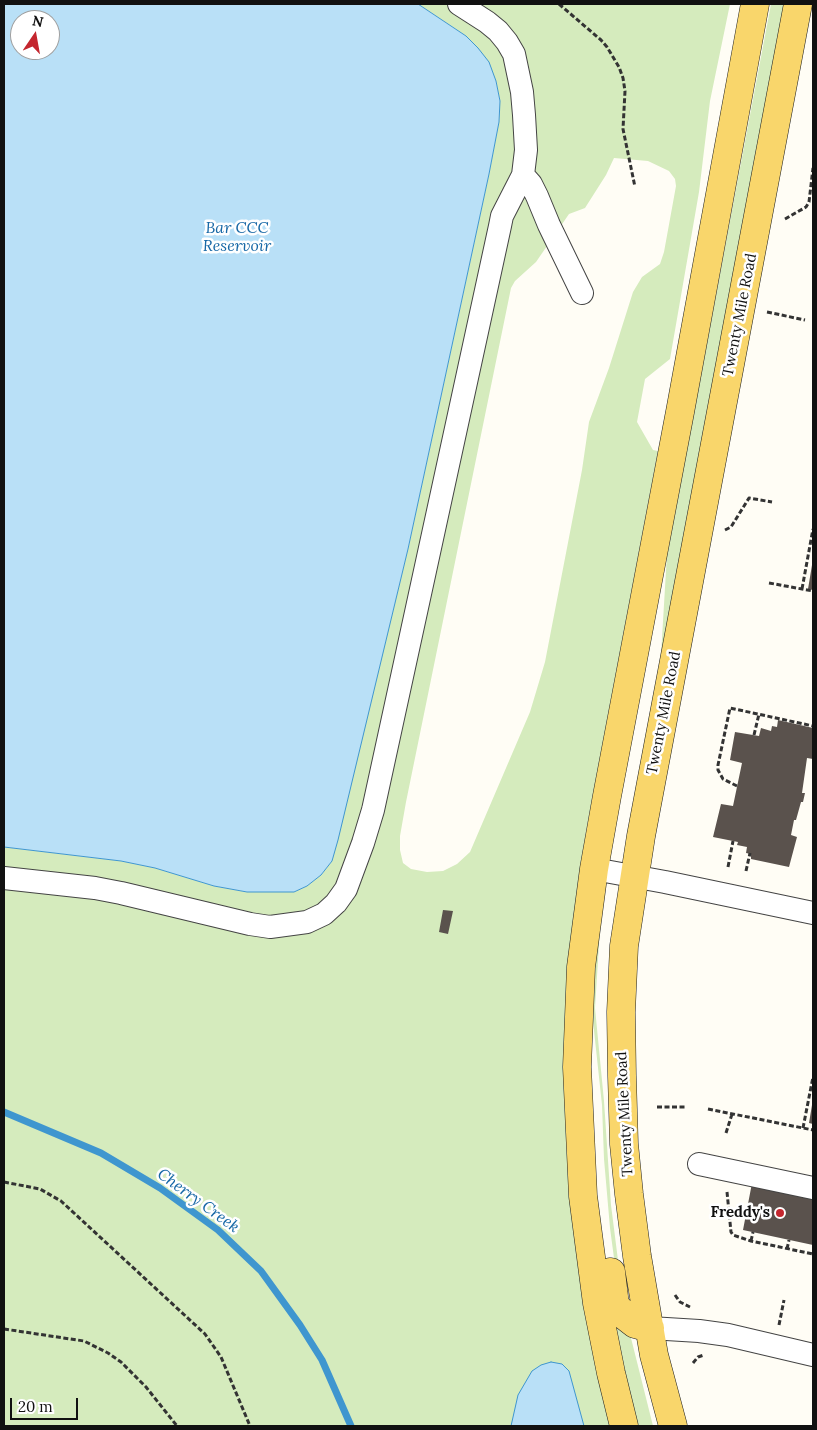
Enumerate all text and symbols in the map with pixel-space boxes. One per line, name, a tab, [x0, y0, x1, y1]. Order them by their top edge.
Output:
north arrow	[10, 10, 60, 60]
text: N	[31, 11, 45, 31]
water label: Bar CCC Reservoir	[203, 218, 271, 256]
street label: Twenty Mile Road	[719, 252, 761, 378]
street label: Twenty Mile Road	[643, 650, 685, 776]
street label: Twenty Mile Road	[613, 1051, 637, 1177]
water label: Cherry Creek	[153, 1165, 243, 1237]
place label: Freddy's	[711, 1204, 770, 1222]
marker: Freddy's	[774, 1207, 786, 1219]
scale bar	[12, 1388, 80, 1420]
text: 20 m	[18, 1397, 53, 1416]

